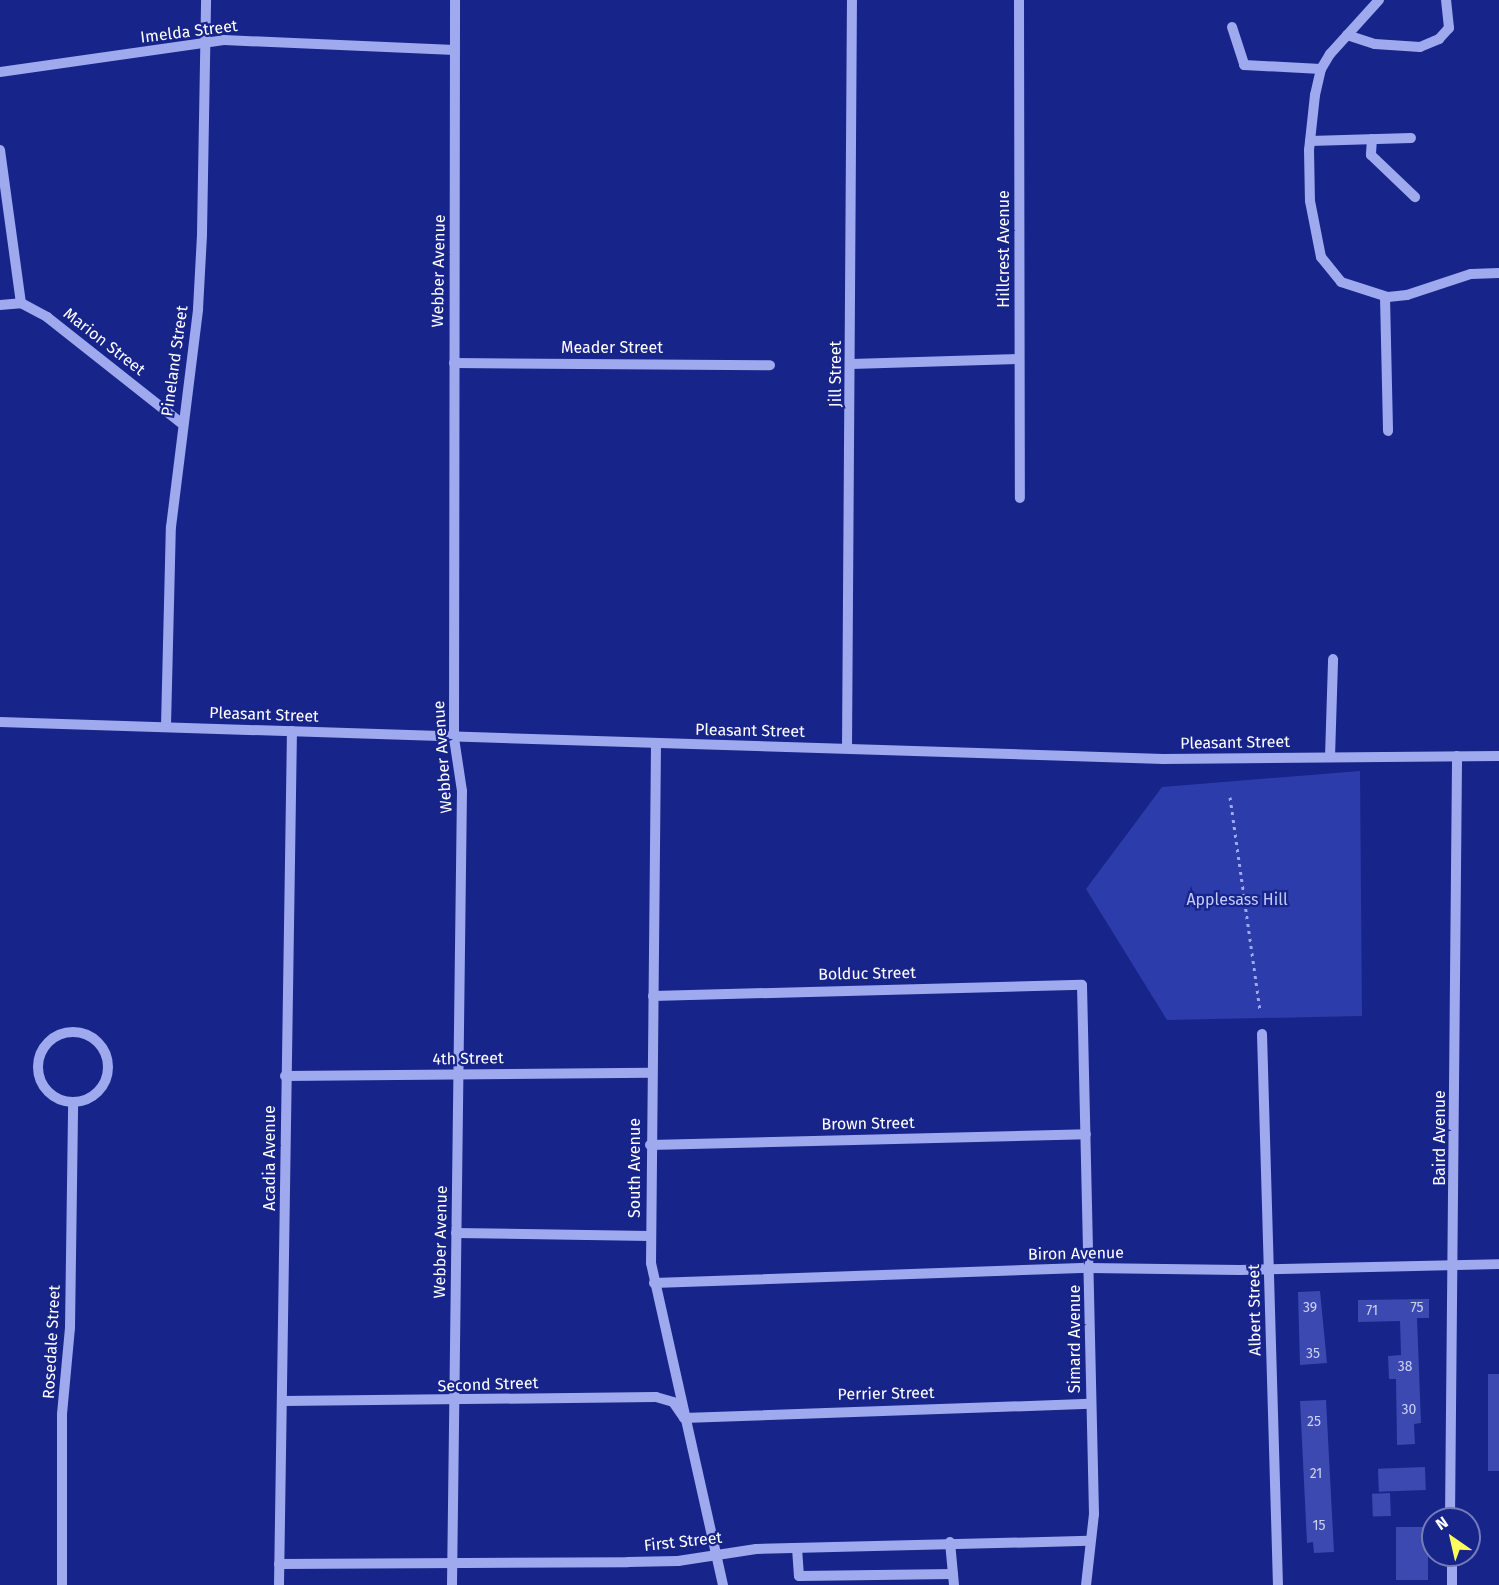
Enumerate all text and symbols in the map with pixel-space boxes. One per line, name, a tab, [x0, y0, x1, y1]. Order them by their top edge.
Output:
street label: Imelda Street	[139, 17, 239, 47]
street label: Hillcrest Avenue	[994, 190, 1014, 308]
street label: Webber Avenue	[428, 214, 450, 328]
street label: Marion Street	[59, 304, 149, 380]
street label: Pineland Street	[158, 304, 192, 418]
street label: Meader Street	[561, 338, 663, 358]
street label: Jill Street	[826, 341, 846, 407]
street label: Webber Avenue	[429, 700, 457, 814]
street label: Pleasant Street	[209, 703, 319, 727]
street label: Pleasant Street	[695, 720, 805, 742]
street label: Pleasant Street	[1180, 732, 1290, 754]
park label: Applesass Hill	[1186, 890, 1288, 910]
street label: Bolduc Street	[818, 964, 916, 984]
street label: 4th Street	[432, 1049, 504, 1069]
street label: Baird Avenue	[1430, 1090, 1450, 1186]
street label: Acadia Avenue	[260, 1105, 280, 1211]
street label: Brown Street	[821, 1114, 915, 1134]
street label: South Avenue	[625, 1118, 645, 1218]
street label: Webber Avenue	[430, 1185, 452, 1299]
street label: Biron Avenue	[1028, 1244, 1124, 1264]
street label: Albert Street	[1245, 1264, 1265, 1356]
street label: Rosedale Street	[39, 1285, 65, 1399]
street label: Simard Avenue	[1065, 1285, 1085, 1393]
house number: 39	[1303, 1300, 1317, 1316]
house number: 75	[1410, 1300, 1424, 1316]
house number: 71	[1366, 1303, 1378, 1319]
house number: 35	[1306, 1346, 1320, 1362]
house number: 38	[1398, 1359, 1412, 1375]
street label: Second Street	[437, 1374, 539, 1396]
street label: Perrier Street	[837, 1384, 935, 1404]
house number: 30	[1402, 1402, 1416, 1418]
house number: 25	[1307, 1414, 1321, 1430]
house number: 21	[1310, 1466, 1322, 1482]
north arrow	[1421, 1507, 1481, 1567]
text: N	[1432, 1512, 1451, 1534]
house number: 15	[1312, 1518, 1326, 1534]
street label: First Street	[643, 1528, 723, 1556]

